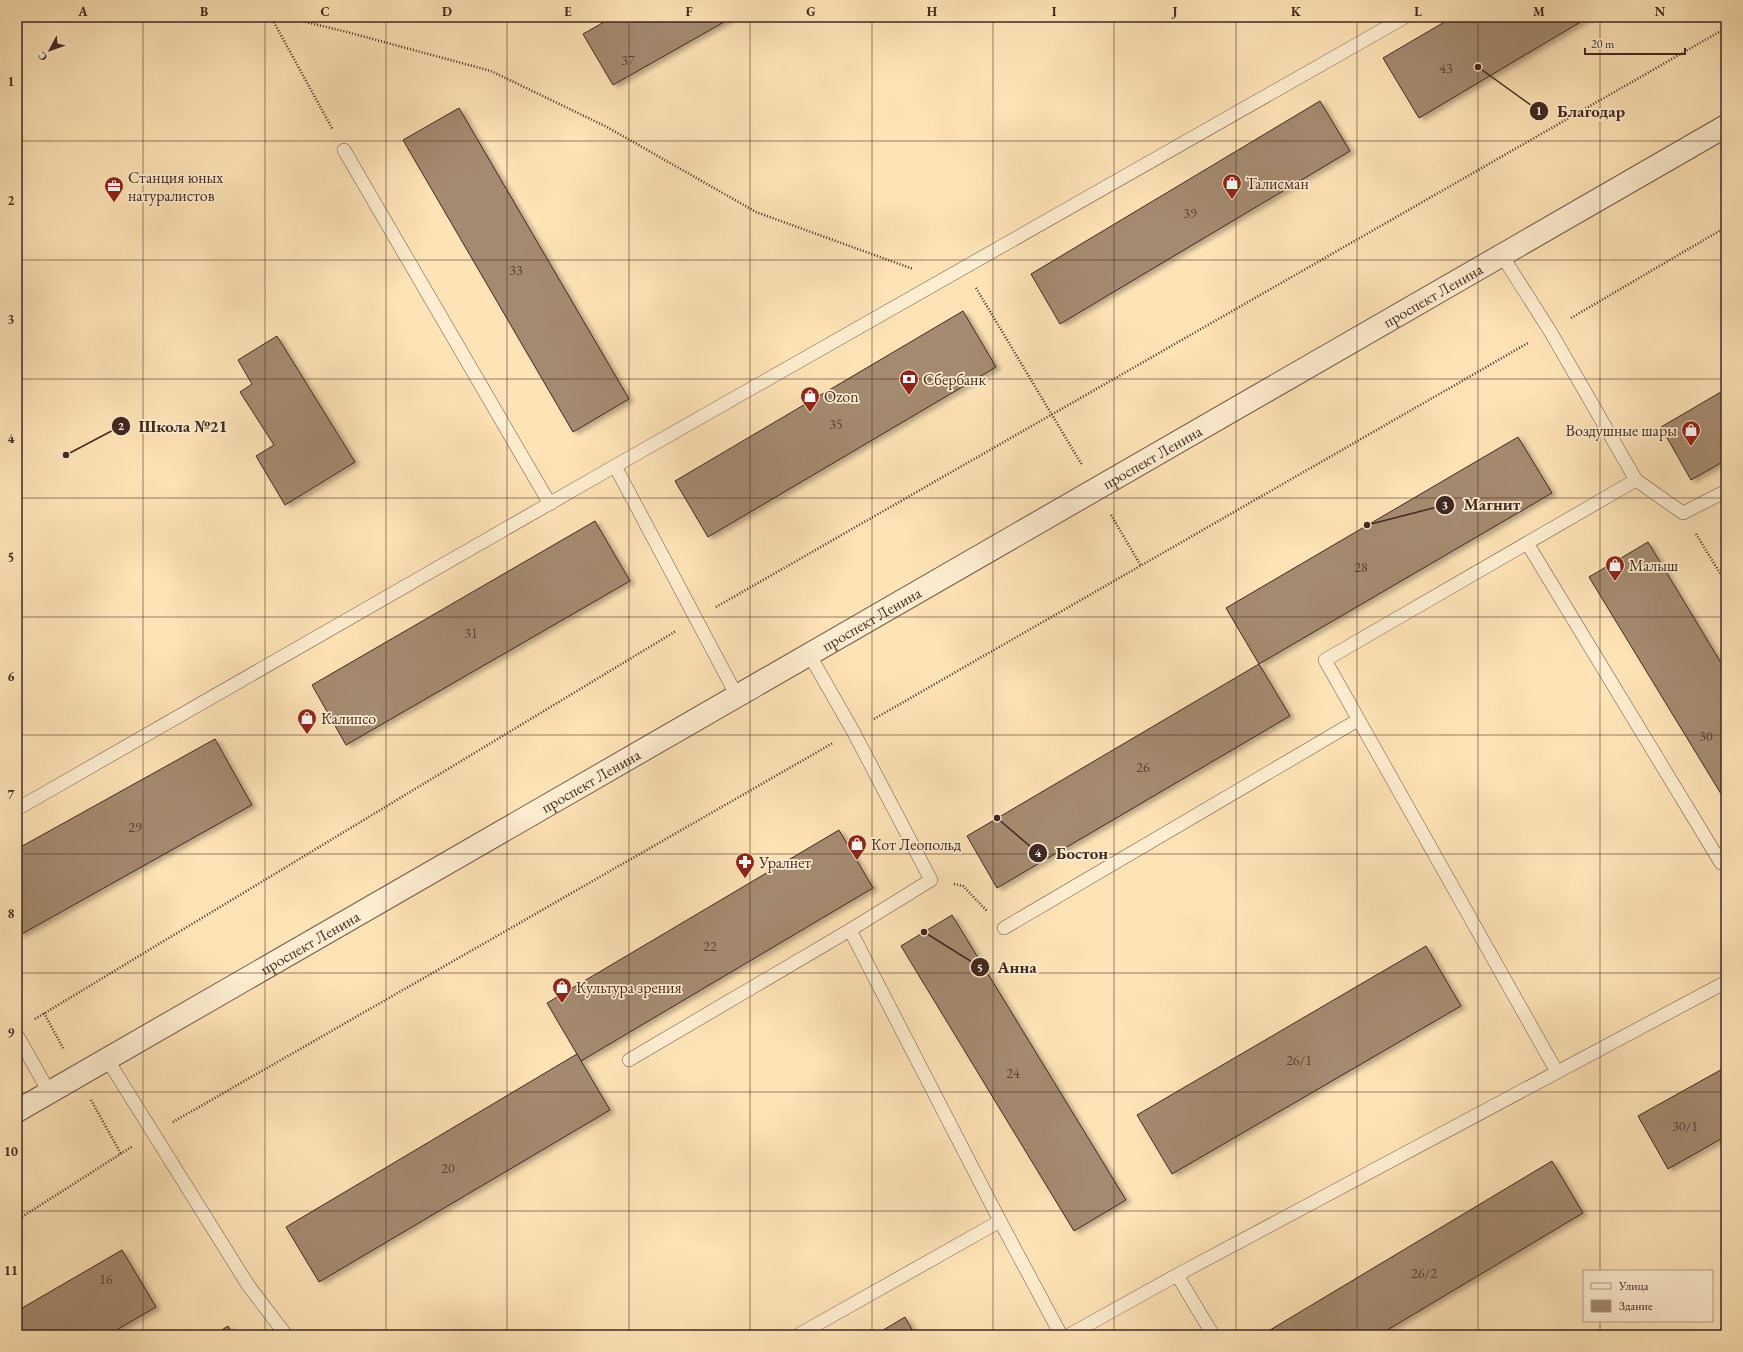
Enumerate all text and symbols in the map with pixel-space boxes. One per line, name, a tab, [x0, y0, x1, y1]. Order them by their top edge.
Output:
text: A	[77, 3, 88, 20]
text: B	[200, 3, 208, 20]
text: C	[320, 3, 330, 20]
text: D	[442, 3, 452, 20]
text: E	[564, 3, 572, 20]
text: F	[685, 3, 693, 20]
text: G	[806, 3, 816, 20]
text: H	[927, 3, 938, 20]
text: I	[1052, 3, 1057, 20]
text: J	[1171, 3, 1178, 20]
text: K	[1291, 3, 1302, 20]
text: L	[1414, 3, 1422, 20]
text: M	[1533, 3, 1545, 20]
text: N	[1655, 3, 1666, 20]
north arrow	[30, 30, 70, 70]
scale bar	[1585, 30, 1685, 56]
text: 20 m	[1591, 36, 1615, 52]
text: С	[34, 49, 50, 64]
house number: 37	[621, 51, 635, 69]
house number: 43	[1439, 59, 1453, 77]
text: 1	[8, 73, 15, 90]
callout: Благодар	[1529, 97, 1633, 126]
text: Благодар	[1557, 100, 1625, 122]
text: 1	[1536, 103, 1542, 119]
place label: Станция юных натуралистов	[128, 167, 223, 206]
shop icon: Талисман	[1221, 172, 1243, 200]
place label: Талисман	[1246, 173, 1309, 194]
office icon: Станция юных натуралистов	[103, 175, 125, 203]
text: 2	[8, 192, 15, 209]
house number: 39	[1183, 204, 1197, 222]
street label: проспект Ленина	[1379, 258, 1487, 332]
house number: 33	[509, 261, 523, 279]
text: 3	[8, 311, 15, 328]
bank icon: Сбербанк	[898, 368, 920, 396]
place label: Сбербанк	[923, 369, 986, 390]
shop icon: Ozon	[799, 385, 821, 413]
place label: Ozon	[824, 386, 859, 407]
callout: Школа №21	[111, 412, 236, 441]
text: Школа №21	[138, 415, 228, 437]
house number: 35	[829, 415, 843, 433]
text: 2	[118, 418, 125, 434]
shop icon: Воздушные шары	[1680, 419, 1702, 447]
street label: проспект Ленина	[1098, 420, 1206, 494]
place label: Воздушные шары	[1566, 420, 1677, 441]
text: 4	[8, 430, 15, 447]
callout: Магнит	[1435, 490, 1528, 519]
text: Магнит	[1464, 493, 1521, 515]
text: 3	[1442, 497, 1448, 513]
text: 5	[8, 549, 14, 566]
shop icon: Малыш	[1604, 554, 1626, 582]
place label: Малыш	[1629, 555, 1678, 576]
house number: 28	[1354, 558, 1368, 576]
street label: проспект Ленина	[818, 581, 925, 656]
house number: 31	[464, 624, 478, 642]
text: 6	[8, 668, 15, 685]
shop icon: Калипсо	[296, 707, 318, 735]
place label: Калипсо	[321, 708, 376, 729]
house number: 30	[1699, 727, 1713, 745]
street label: проспект Ленина	[537, 743, 645, 817]
house number: 26	[1136, 758, 1150, 776]
text: 7	[8, 786, 15, 803]
house number: 29	[128, 818, 142, 836]
shop icon: Кот Леопольд	[846, 833, 868, 861]
place label: Кот Леопольд	[871, 834, 962, 855]
callout: Бостон	[1028, 838, 1116, 867]
text: Бостон	[1056, 842, 1108, 864]
text: 4	[1035, 845, 1042, 861]
pharmacy icon: Уралнет	[734, 851, 756, 879]
place label: Уралнет	[758, 852, 811, 873]
text: 8	[8, 905, 15, 922]
street label: проспект Ленина	[256, 905, 364, 979]
house number: 22	[703, 937, 717, 955]
callout: Анна	[970, 953, 1045, 982]
text: Анна	[996, 956, 1037, 978]
text: 5	[977, 960, 983, 976]
shop icon: Культура зрения	[551, 976, 573, 1004]
place label: Культура зрения	[576, 977, 682, 998]
text: 9	[8, 1024, 15, 1041]
house number: 26/1	[1286, 1051, 1312, 1069]
house number: 24	[1006, 1064, 1020, 1082]
house number: 30/1	[1672, 1117, 1698, 1135]
text: 10	[4, 1143, 18, 1160]
house number: 20	[441, 1159, 455, 1177]
text: 11	[4, 1262, 18, 1279]
house number: 26/2	[1411, 1264, 1437, 1282]
house number: 16	[99, 1270, 113, 1288]
legend	[1583, 1270, 1713, 1322]
text: Улица	[1618, 1278, 1649, 1294]
text: Здание	[1619, 1298, 1653, 1314]

